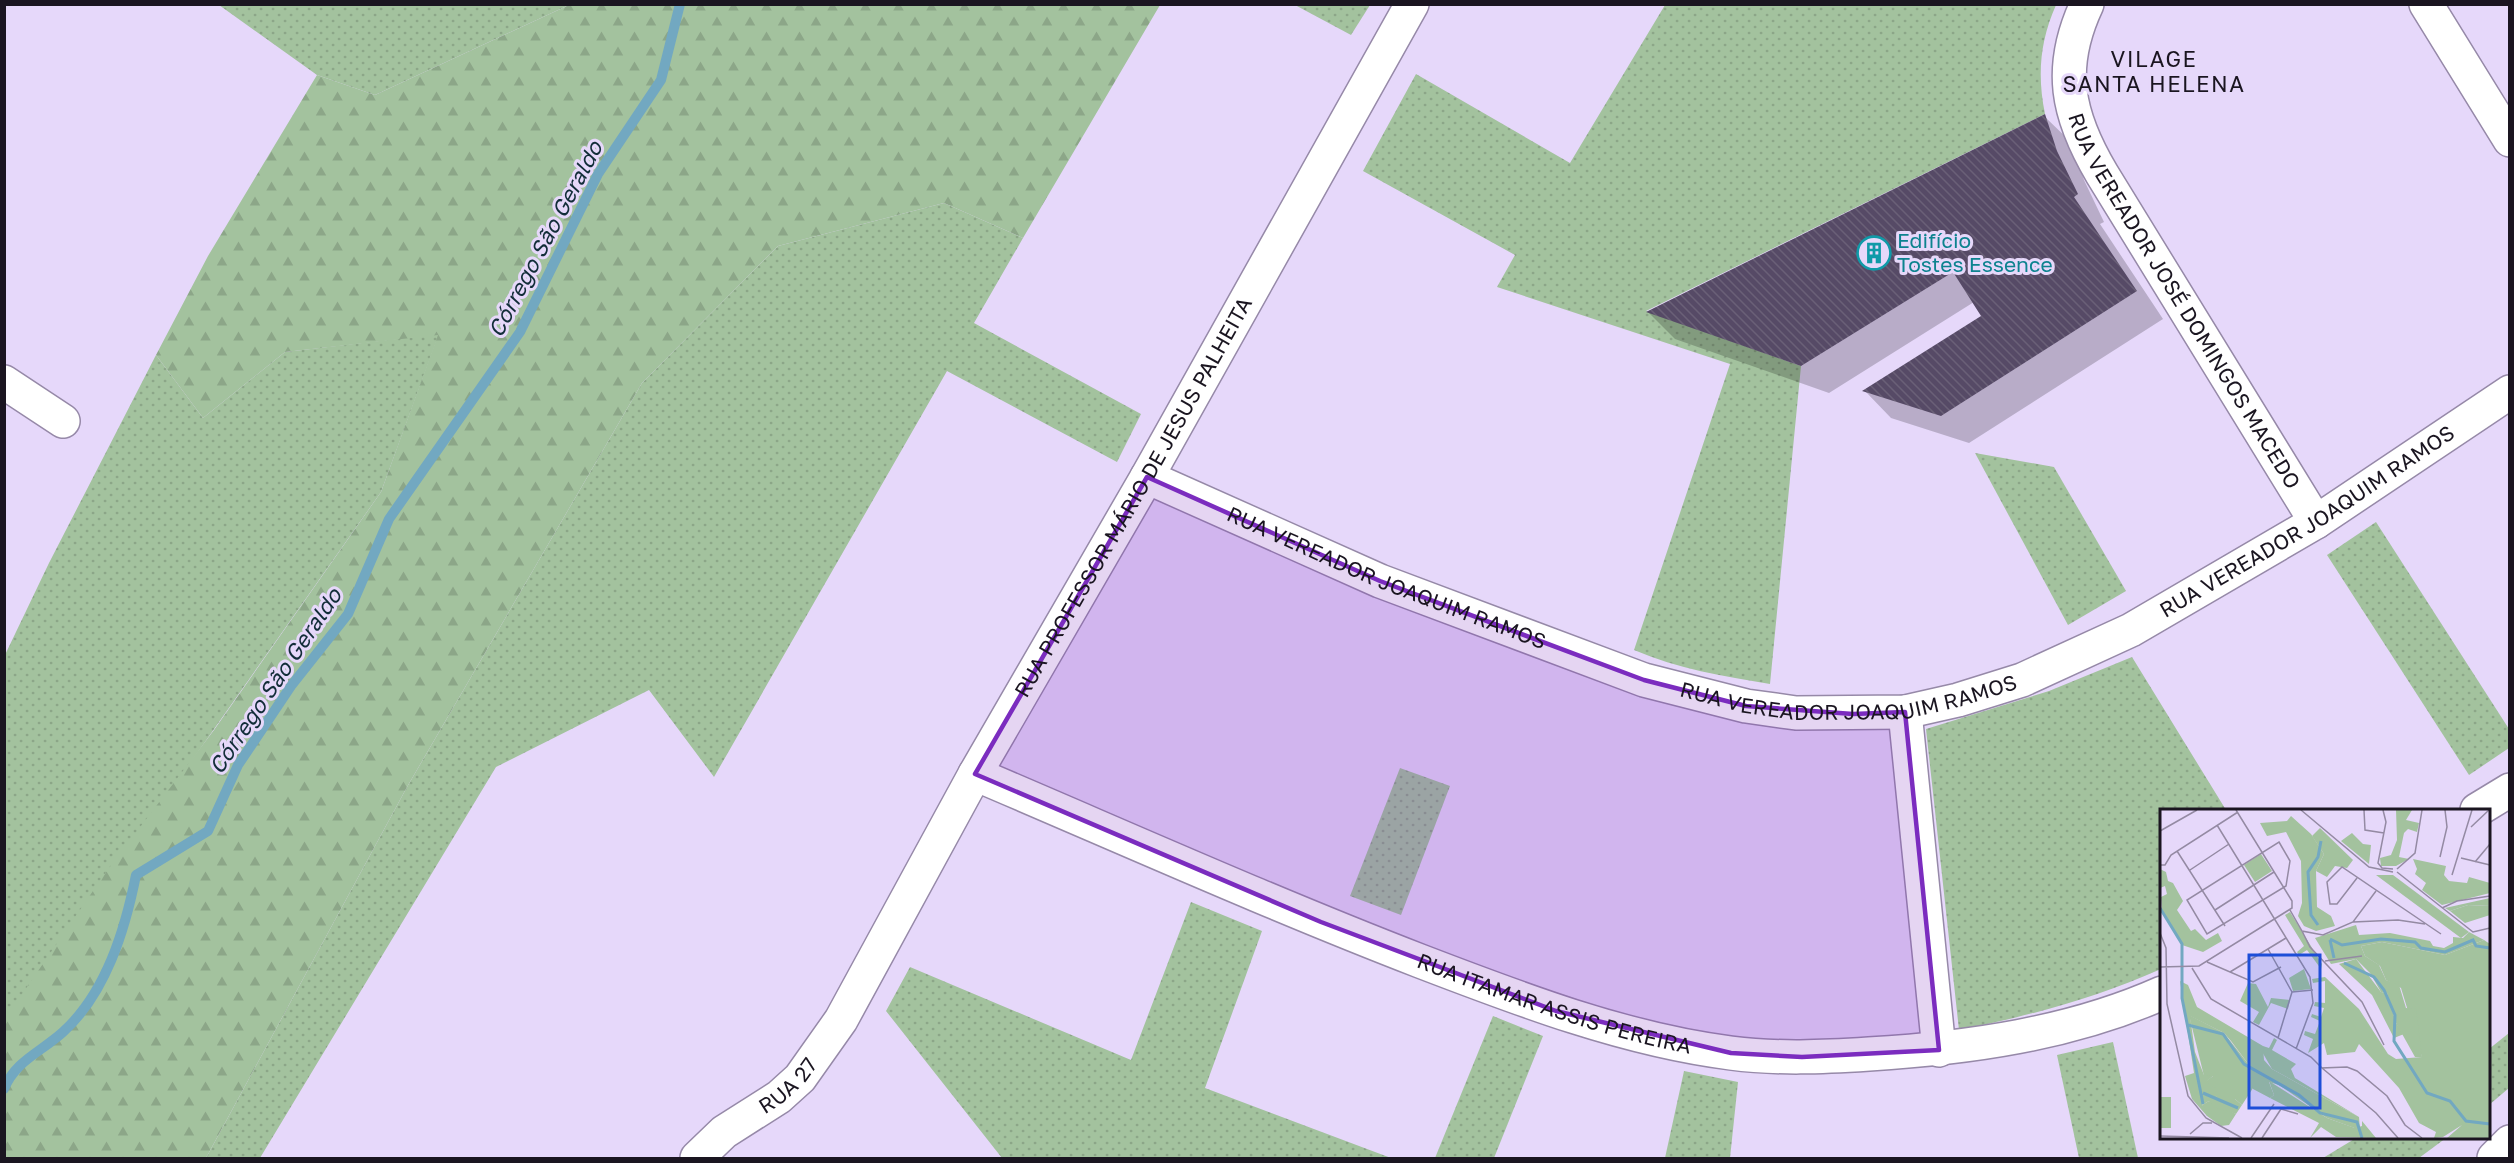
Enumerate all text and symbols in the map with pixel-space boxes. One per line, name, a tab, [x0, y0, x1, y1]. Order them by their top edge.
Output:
district label: VILAGE SANTA HELENA	[2062, 45, 2246, 97]
street label: RUA VEREADOR JOSÉ DOMINGOS MACEDO	[2063, 109, 2306, 493]
water label: Córrego São Geraldo	[481, 135, 608, 341]
place label: Edifício Tostes Essence	[1897, 227, 2053, 277]
building icon: Edifício Tostes Essence	[1856, 235, 1892, 271]
street label: RUA PROFESSOR MÁRIO DE JESUS PALHEITA	[1008, 292, 1257, 702]
street label: RUA VEREADOR JOAQUIM RAMOS	[2155, 419, 2459, 622]
street label: RUA VEREADOR JOAQUIM RAMOS	[1223, 500, 1550, 654]
water label: Córrego São Geraldo	[202, 581, 348, 779]
street label: RUA VEREADOR JOAQUIM RAMOS	[1677, 668, 2020, 725]
inset map	[2160, 809, 2490, 1139]
street label: RUA ITAMAR ASSIS PEREIRA	[1414, 947, 1694, 1059]
street label: RUA 27	[753, 1052, 822, 1119]

